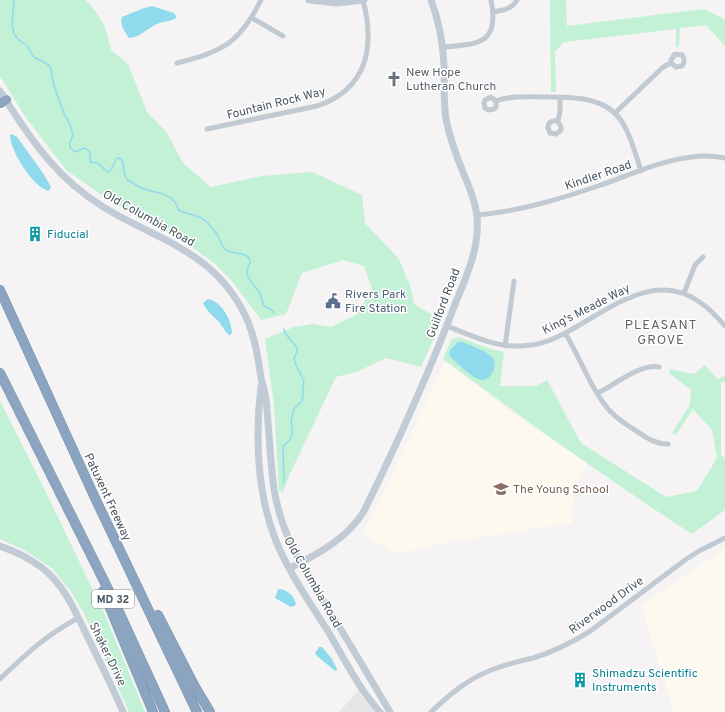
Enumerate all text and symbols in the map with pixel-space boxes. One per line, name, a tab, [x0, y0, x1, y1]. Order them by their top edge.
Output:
place label: New Hope Lutheran Church	[406, 65, 496, 95]
church icon: New Hope Lutheran Church	[385, 70, 403, 88]
street label: Fountain Rock Way	[225, 84, 327, 124]
street label: Kindler Road	[563, 157, 634, 195]
street label: Old Columbia Road	[100, 187, 197, 251]
building icon: Fiducial	[26, 225, 44, 243]
place label: Fiducial	[47, 227, 89, 243]
street label: Guilford Road	[423, 266, 465, 340]
street label: King's Meade Way	[540, 281, 633, 339]
place label: Rivers Park Fire Station	[345, 287, 407, 317]
public building icon: Rivers Park Fire Station	[324, 292, 342, 310]
district label: PLEASANT GROVE	[625, 318, 697, 349]
street label: Patuxent Freeway	[80, 451, 134, 544]
school or university icon: The Young School	[492, 480, 510, 498]
place label: The Young School	[513, 482, 609, 498]
street label: Old Columbia Road	[279, 534, 345, 631]
street label: Riverwood Drive	[566, 573, 647, 638]
road number: MD 32	[92, 590, 134, 608]
street label: Shaker Drive	[85, 620, 129, 689]
place label: Shimadzu Scientific Instruments	[592, 666, 698, 696]
building icon: Shimadzu Scientific Instruments	[571, 671, 589, 689]

